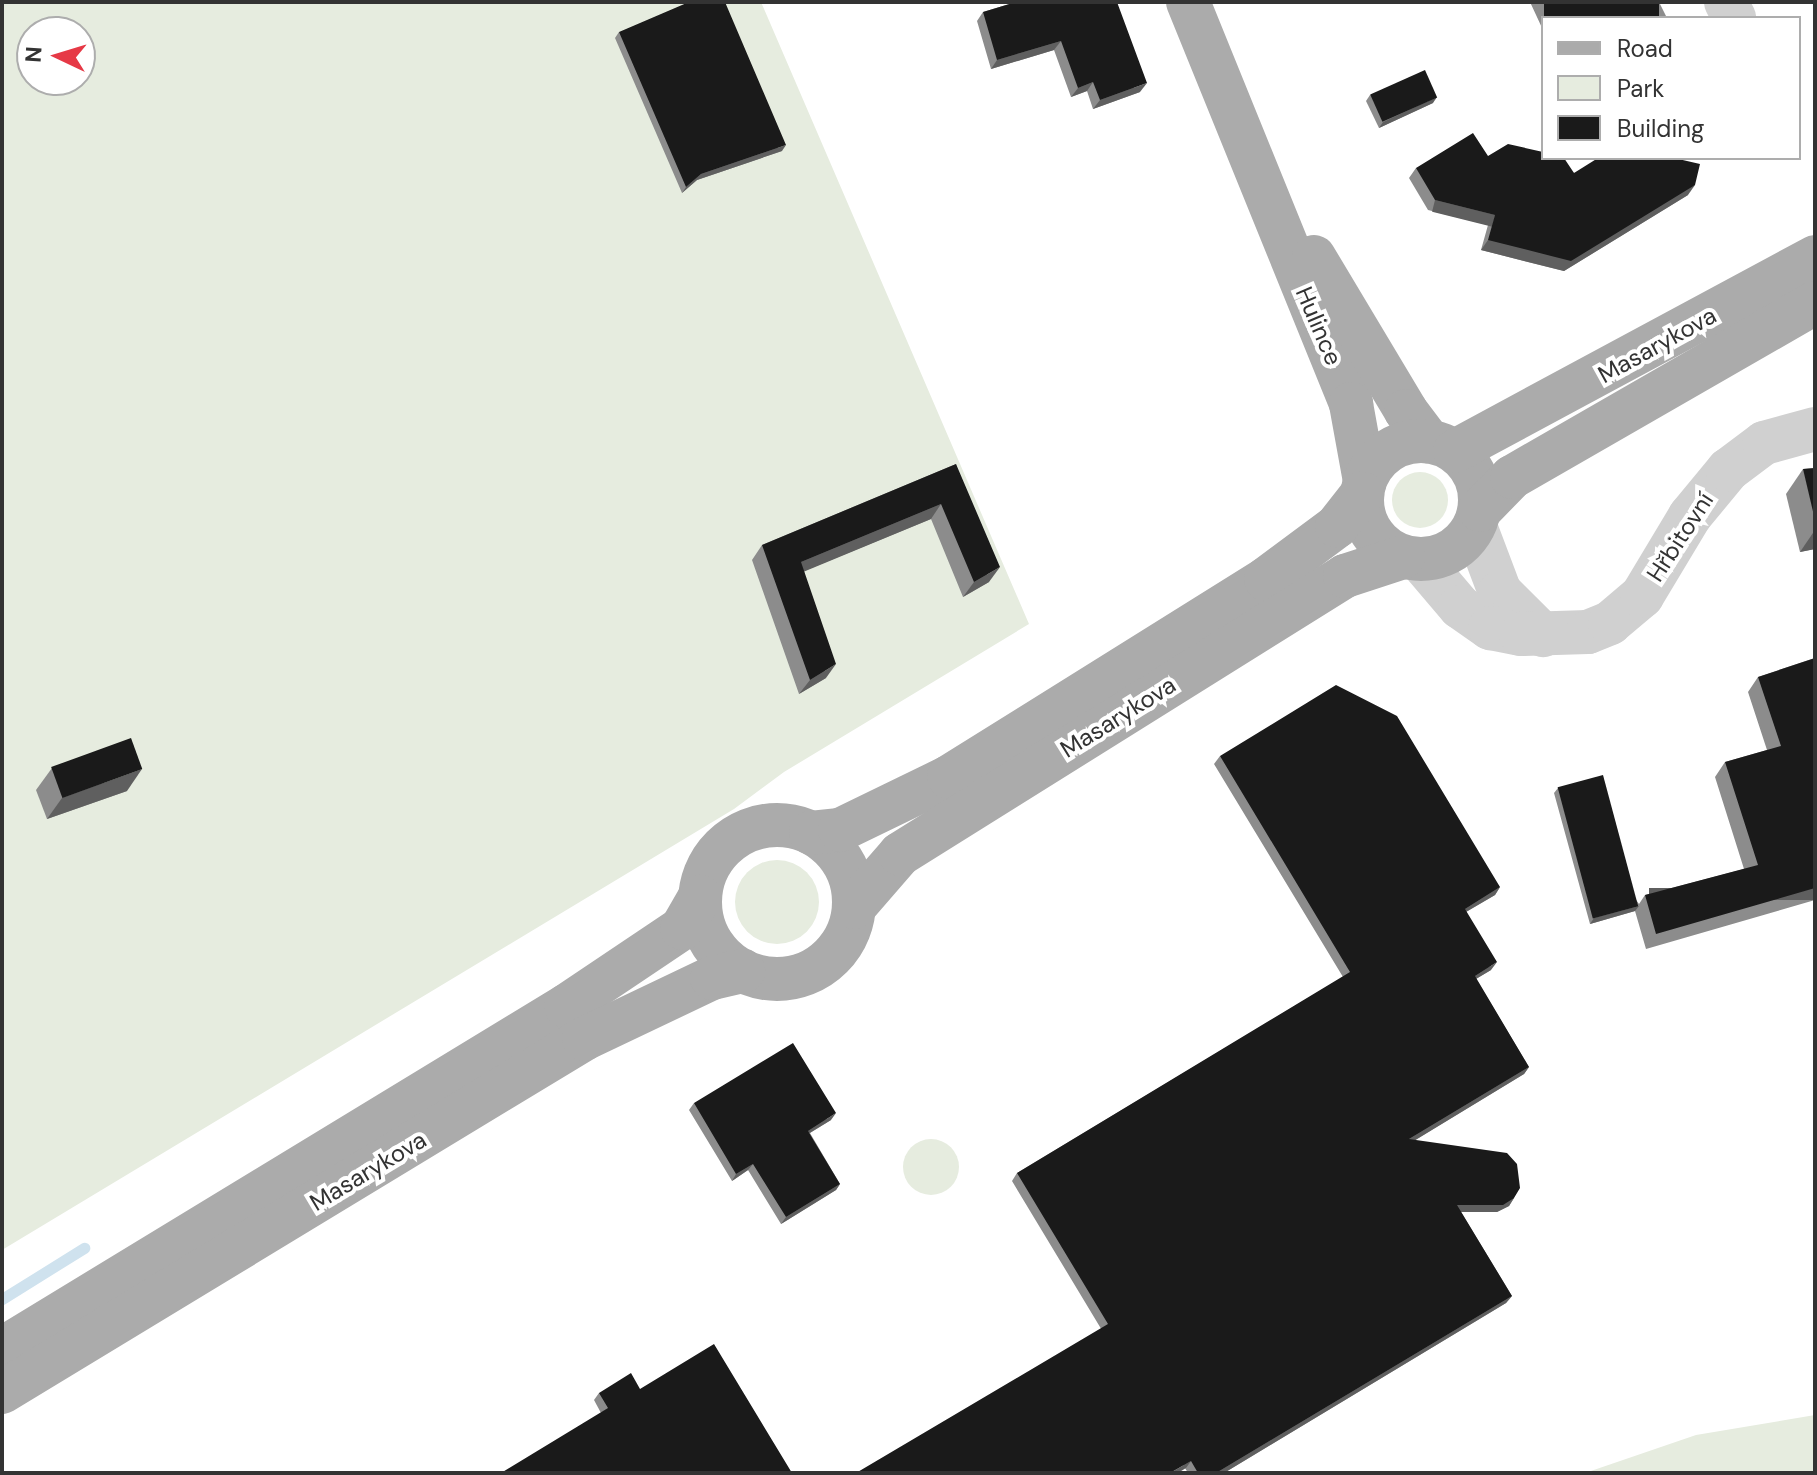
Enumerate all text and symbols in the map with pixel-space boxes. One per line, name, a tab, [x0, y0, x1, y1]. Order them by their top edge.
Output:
north arrow	[16, 16, 96, 96]
legend	[1541, 16, 1801, 160]
text: Road	[1617, 33, 1673, 64]
text: N	[19, 45, 49, 63]
text: Park	[1617, 73, 1664, 104]
text: Building	[1617, 113, 1704, 144]
street label: Hulince	[1290, 282, 1348, 370]
street label: Masarykova	[1593, 301, 1721, 389]
street label: Hřbitovní	[1641, 487, 1719, 587]
street label: Masarykova	[1055, 670, 1181, 764]
street label: Masarykova	[305, 1125, 431, 1217]

